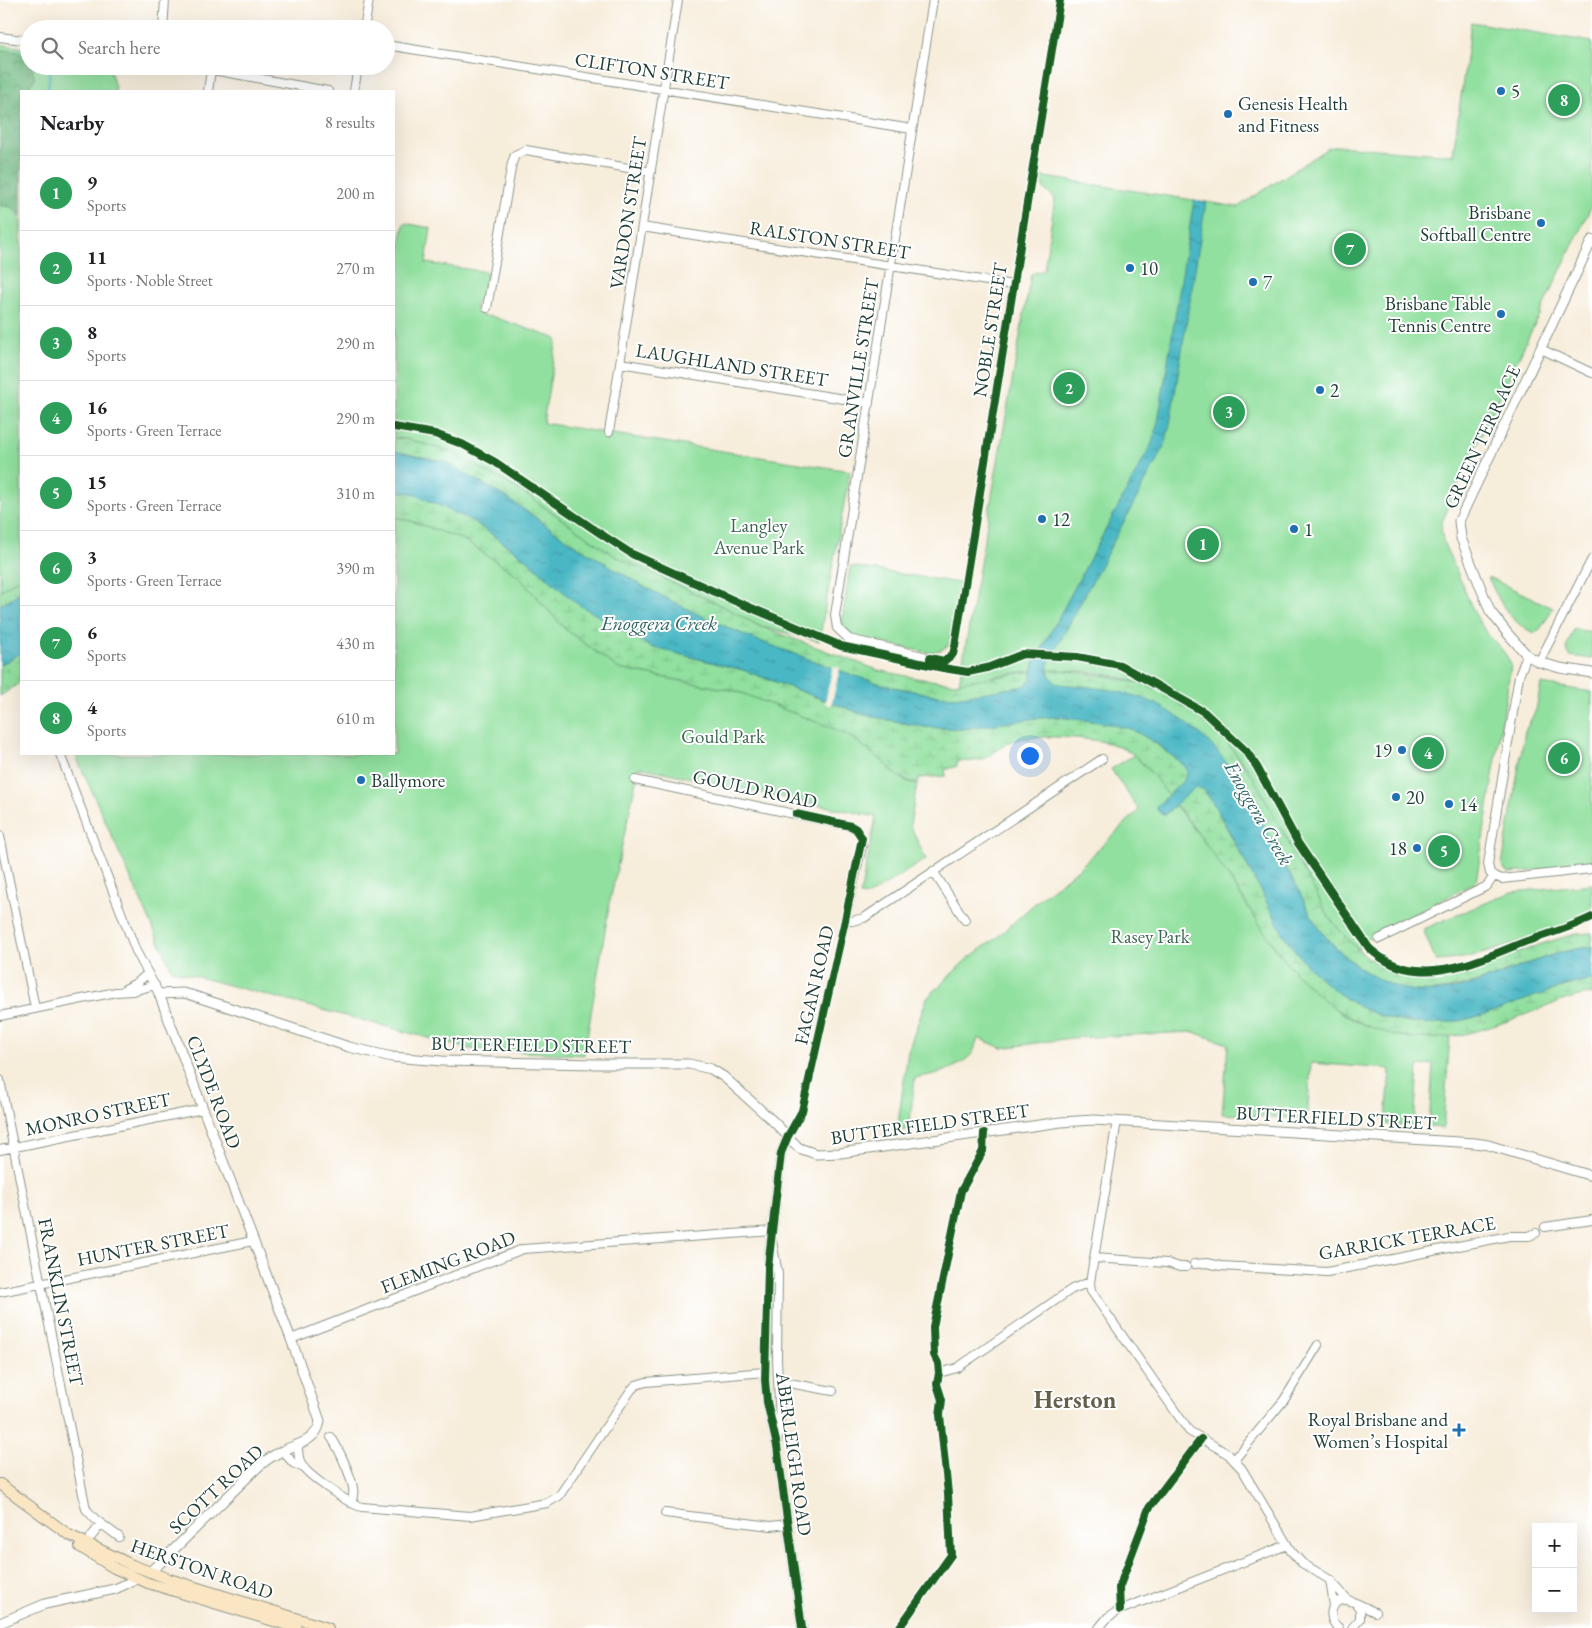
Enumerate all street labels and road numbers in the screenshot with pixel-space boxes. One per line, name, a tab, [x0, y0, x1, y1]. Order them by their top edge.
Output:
street label: CLIFTON STREET	[573, 46, 731, 96]
street label: VARDON STREET	[604, 135, 652, 291]
street label: RALSTON STREET	[748, 215, 912, 265]
street label: NOBLE STREET	[967, 261, 1013, 399]
street label: GRANVILLE STREET	[831, 276, 885, 460]
street label: LAUGHLAND STREET	[634, 337, 830, 393]
street label: GREEN TERRACE	[1438, 361, 1526, 513]
street label: GOULD ROAD	[691, 764, 819, 814]
street label: FAGAN ROAD	[788, 923, 840, 1047]
street label: BUTTERFIELD STREET	[431, 1031, 632, 1059]
street label: CLYDE ROAD	[181, 1032, 247, 1152]
street label: MONRO STREET	[23, 1086, 173, 1142]
street label: BUTTERFIELD STREET	[829, 1098, 1031, 1150]
street label: BUTTERFIELD STREET	[1235, 1100, 1437, 1136]
street label: GARRICK TERRACE	[1317, 1210, 1498, 1266]
street label: FRANKLIN STREET	[32, 1216, 90, 1388]
street label: HUNTER STREET	[75, 1218, 231, 1272]
street label: FLEMING ROAD	[377, 1225, 519, 1299]
street label: ABERLEIGH ROAD	[770, 1370, 818, 1537]
street label: SCOTT ROAD	[163, 1439, 269, 1539]
street label: HERSTON ROAD	[127, 1533, 277, 1605]

